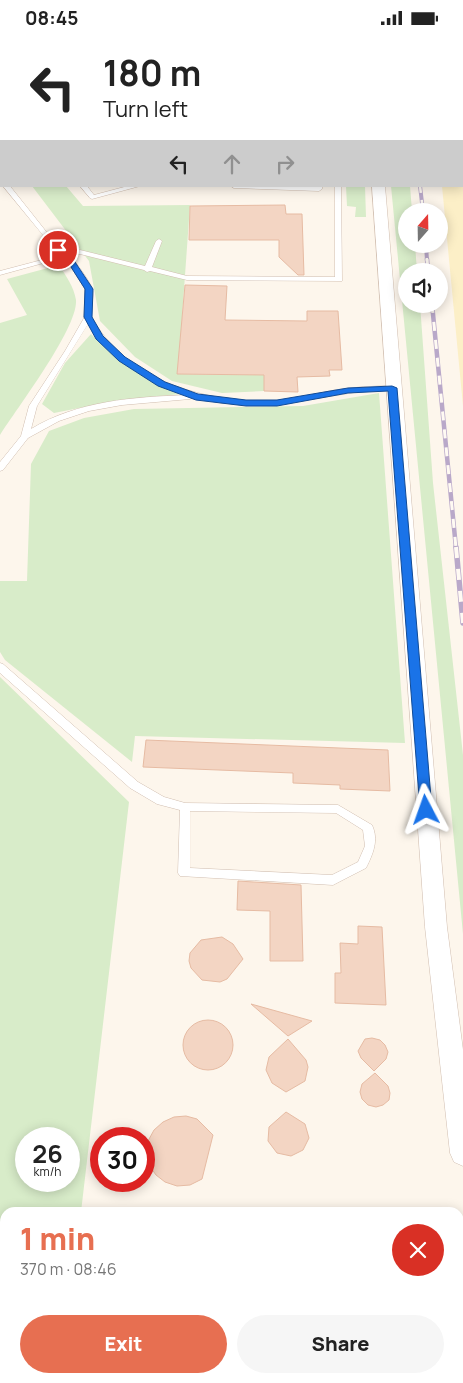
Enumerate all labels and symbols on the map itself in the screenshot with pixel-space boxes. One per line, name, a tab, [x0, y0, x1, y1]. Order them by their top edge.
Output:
north arrow	[398, 203, 448, 253]
pin	[37, 229, 79, 271]
position arrow	[399, 783, 451, 835]
speed limit sign: 30	[90, 1127, 155, 1192]

